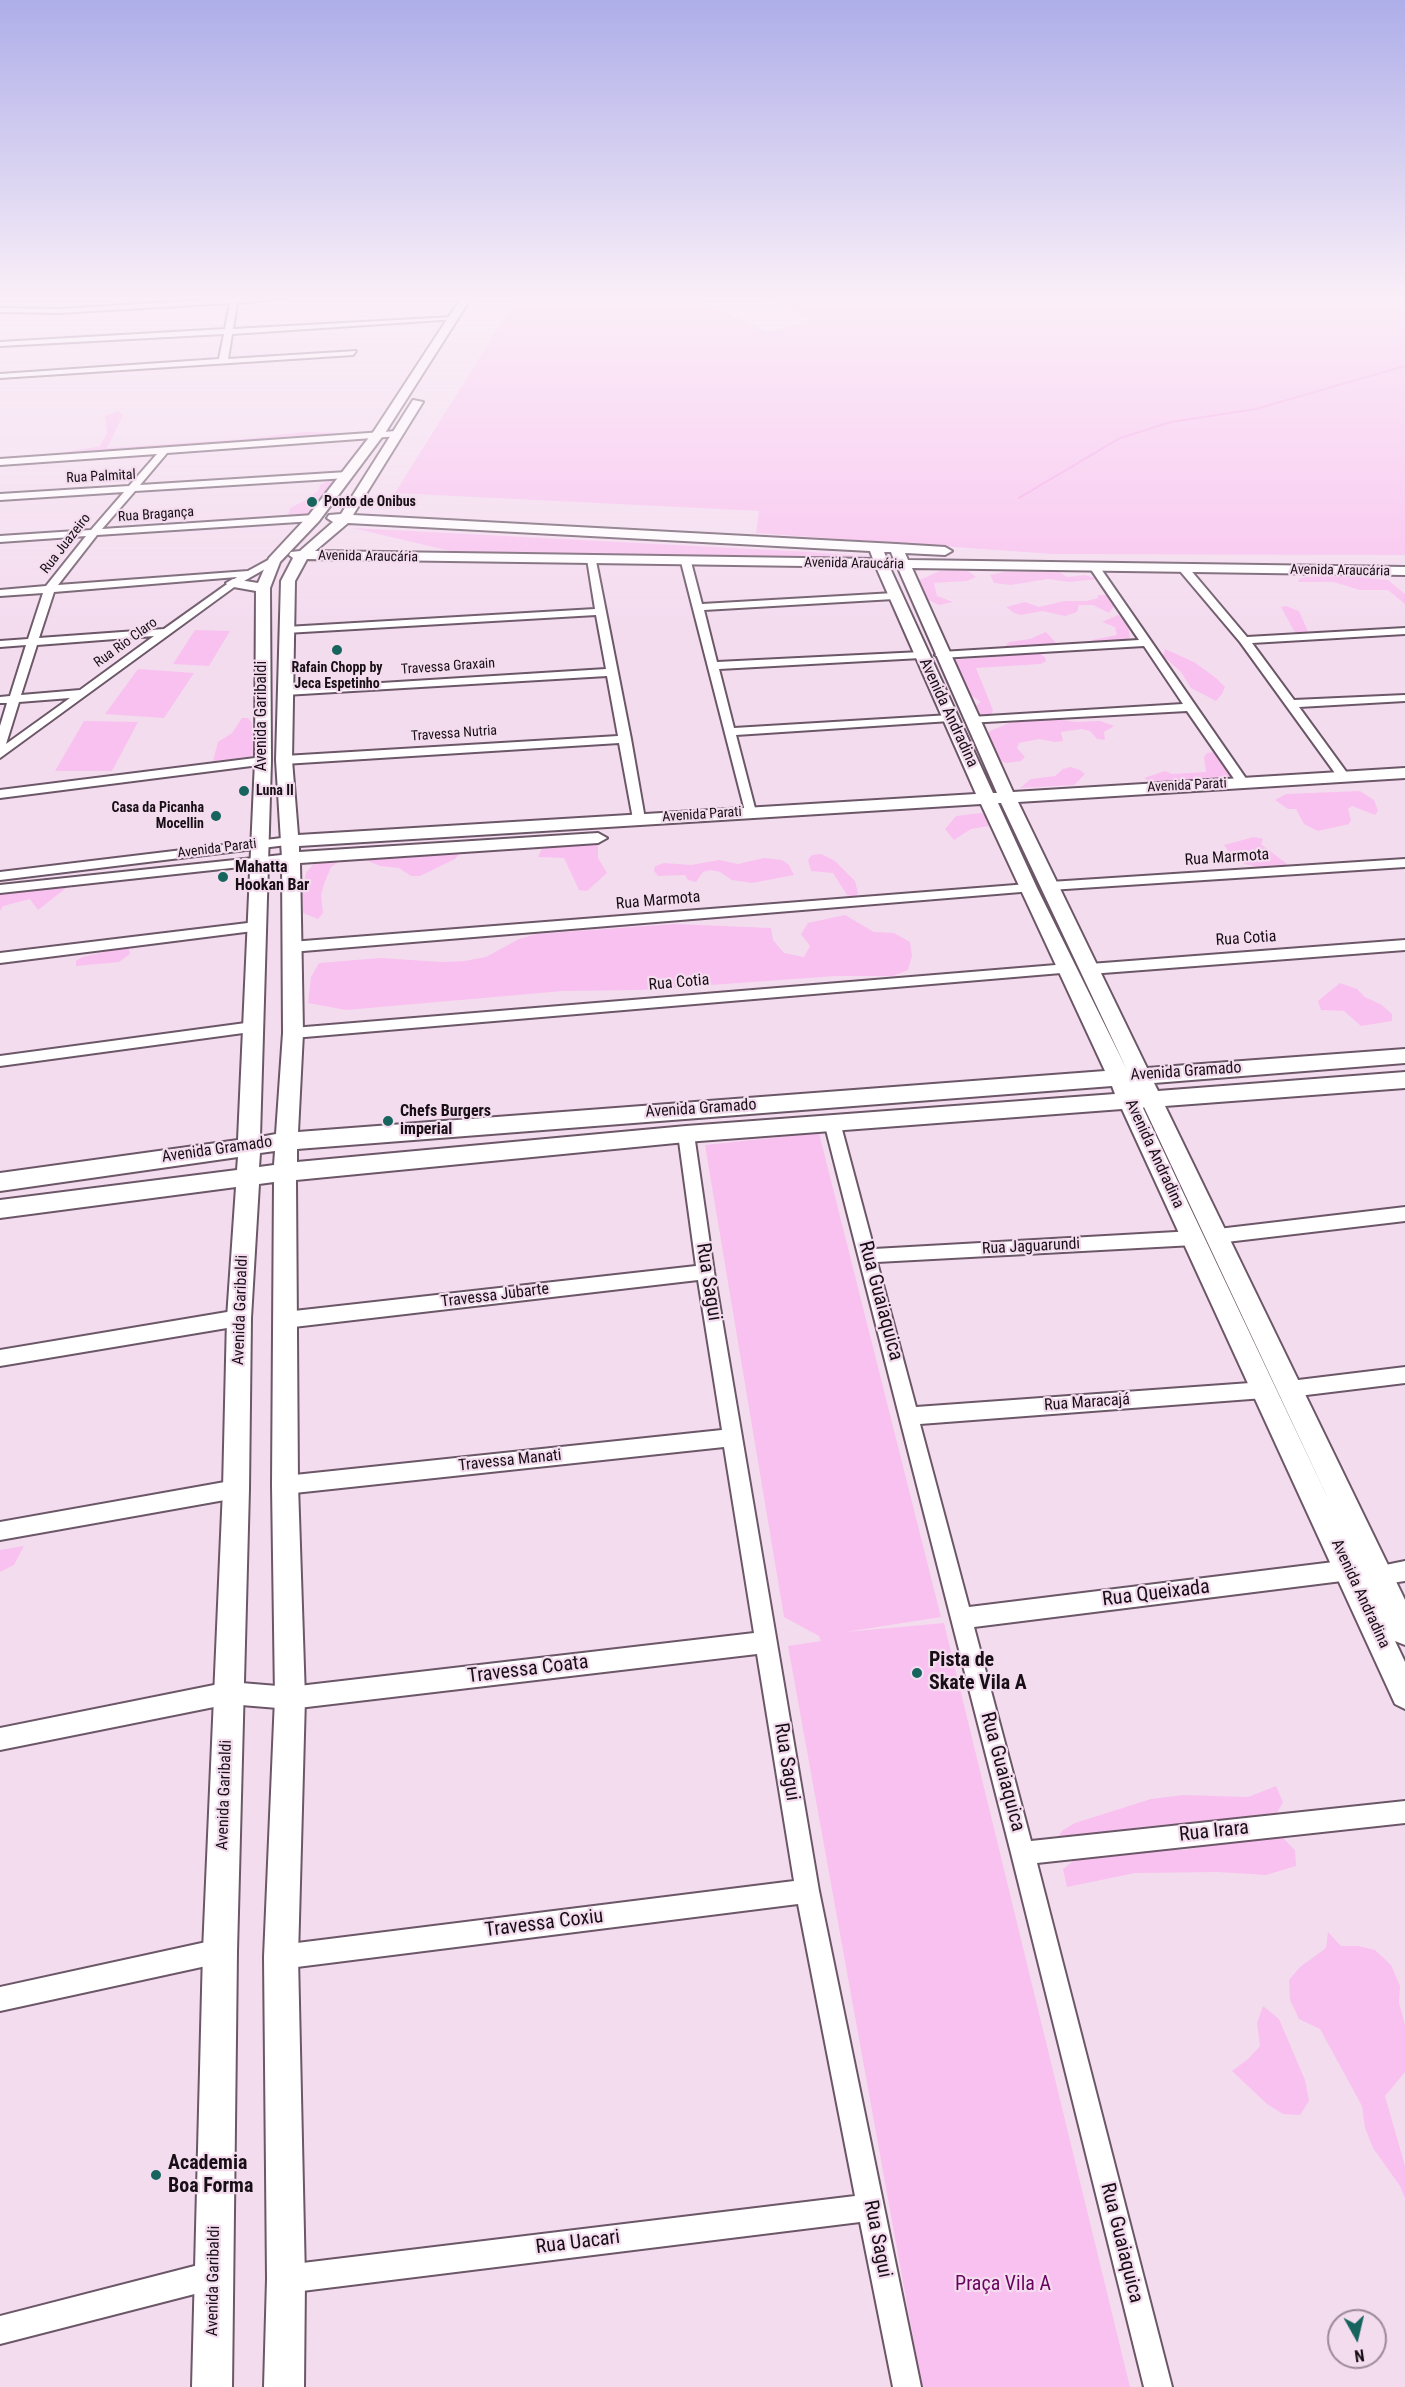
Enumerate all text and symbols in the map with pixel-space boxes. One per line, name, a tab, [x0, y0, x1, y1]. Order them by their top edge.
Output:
street label: Rua Palmital	[66, 467, 136, 487]
place label: Ponto de Onibus	[324, 494, 416, 510]
marker: Ponto de Onibus	[305, 495, 319, 509]
street label: Rua Bragança	[117, 504, 195, 526]
street label: Rua Juazeiro	[37, 511, 95, 577]
street label: Avenida Araucária	[318, 548, 418, 566]
street label: Avenida Araucária	[804, 555, 904, 573]
street label: Avenida Araucária	[1290, 562, 1390, 580]
street label: Rua Rio Claro	[91, 614, 161, 672]
marker: Rafain Chopp by Jeca Espetinho	[330, 643, 344, 657]
street label: Travessa Graxain	[400, 655, 496, 679]
street label: Avenida Andradina	[914, 655, 982, 771]
place label: Rafain Chopp by Jeca Espetinho	[291, 660, 383, 692]
street label: Avenida Garibaldi	[252, 661, 272, 771]
street label: Travessa Nutria	[410, 723, 498, 745]
street label: Avenida Parati	[1147, 776, 1227, 796]
place label: Luna II	[256, 783, 294, 799]
marker: Luna II	[237, 784, 251, 798]
place label: Casa da Picanha Mocellin	[112, 800, 204, 832]
street label: Avenida Parati	[662, 804, 742, 826]
marker: Casa da Picanha Mocellin	[209, 809, 223, 823]
street label: Avenida Parati	[177, 836, 257, 862]
street label: Rua Marmota	[1184, 845, 1270, 871]
place label: Mahatta Hookan Bar	[235, 858, 309, 896]
marker: Mahatta Hookan Bar	[216, 870, 230, 884]
street label: Rua Marmota	[615, 888, 701, 914]
street label: Rua Cotia	[1215, 927, 1277, 951]
street label: Rua Cotia	[648, 971, 710, 995]
street label: Avenida Gramado	[1130, 1059, 1242, 1085]
street label: Avenida Gramado	[645, 1096, 757, 1122]
street label: Avenida Andradina	[1120, 1096, 1188, 1212]
place label: Chefs Burgers imperial	[400, 1102, 491, 1140]
marker: Chefs Burgers imperial	[381, 1114, 395, 1128]
street label: Avenida Gramado	[161, 1133, 273, 1167]
street label: Rua Jaguarundi	[981, 1235, 1081, 1259]
street label: Rua Guaiaquica	[853, 1239, 907, 1363]
street label: Rua Sagui	[690, 1241, 726, 1323]
street label: Avenida Garibaldi	[229, 1255, 253, 1365]
street label: Travessa Jubarte	[440, 1280, 550, 1312]
street label: Rua Maracajá	[1044, 1390, 1130, 1416]
street label: Travessa Manati	[457, 1446, 563, 1476]
street label: Avenida Andradina	[1326, 1536, 1394, 1652]
street label: Rua Queixada	[1101, 1576, 1211, 1612]
place label: Pista de Skate Vila A	[929, 1649, 1027, 1696]
street label: Travessa Coata	[466, 1651, 590, 1689]
marker: Pista de Skate Vila A	[910, 1666, 924, 1680]
street label: Rua Guaiaquica	[975, 1710, 1029, 1834]
street label: Rua Sagui	[768, 1721, 804, 1803]
street label: Avenida Garibaldi	[213, 1740, 237, 1850]
street label: Rua Irara	[1178, 1816, 1250, 1848]
street label: Travessa Coxiu	[483, 1905, 605, 1943]
place label: Academia Boa Forma	[168, 2152, 253, 2199]
marker: Academia Boa Forma	[149, 2168, 163, 2182]
street label: Rua Guaiaquica	[1095, 2181, 1147, 2305]
street label: Rua Sagui	[858, 2198, 896, 2280]
street label: Avenida Garibaldi	[203, 2226, 225, 2336]
street label: Rua Uacari	[534, 2226, 622, 2260]
park label: Praça Vila A	[955, 2273, 1051, 2297]
north arrow	[1327, 2309, 1387, 2369]
text: N	[1353, 2345, 1365, 2365]

